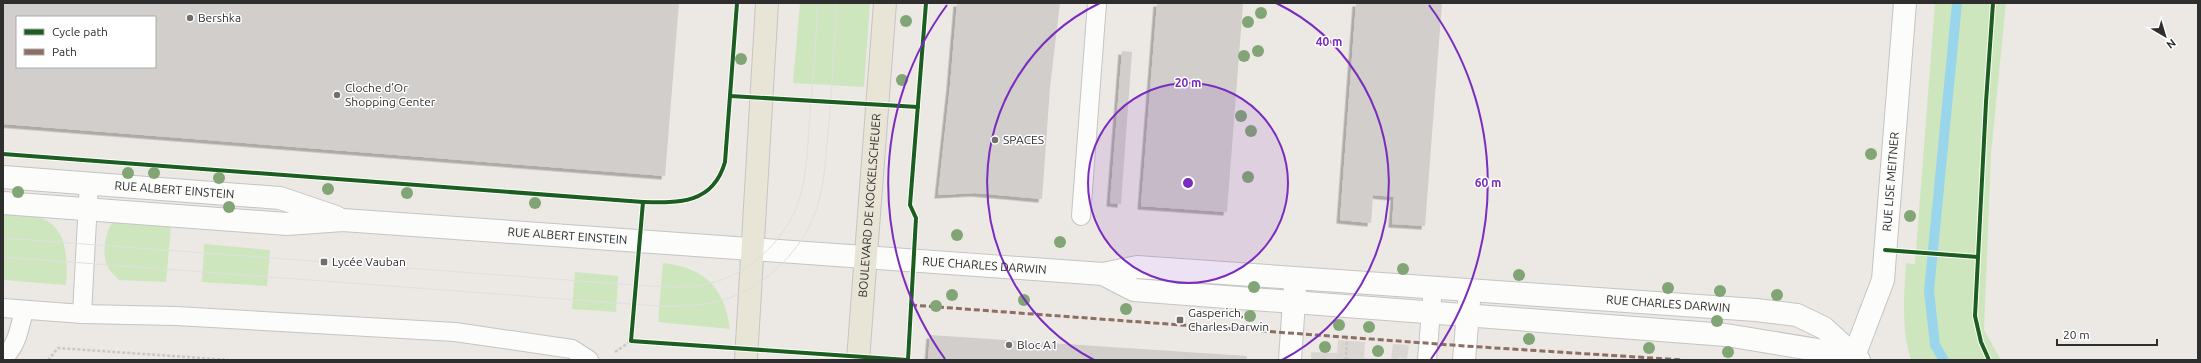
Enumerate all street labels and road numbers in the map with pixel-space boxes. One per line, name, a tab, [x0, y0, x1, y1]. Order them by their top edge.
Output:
street label: BOULEVARD DE KOCKELSCHEUER	[856, 112, 883, 298]
street label: RUE LISE MEITNER	[1880, 131, 1901, 232]
street label: RUE ALBERT EINSTEIN	[114, 178, 235, 201]
street label: RUE ALBERT EINSTEIN	[507, 225, 628, 246]
street label: RUE CHARLES DARWIN	[922, 254, 1047, 276]
street label: RUE CHARLES DARWIN	[1606, 293, 1731, 314]

